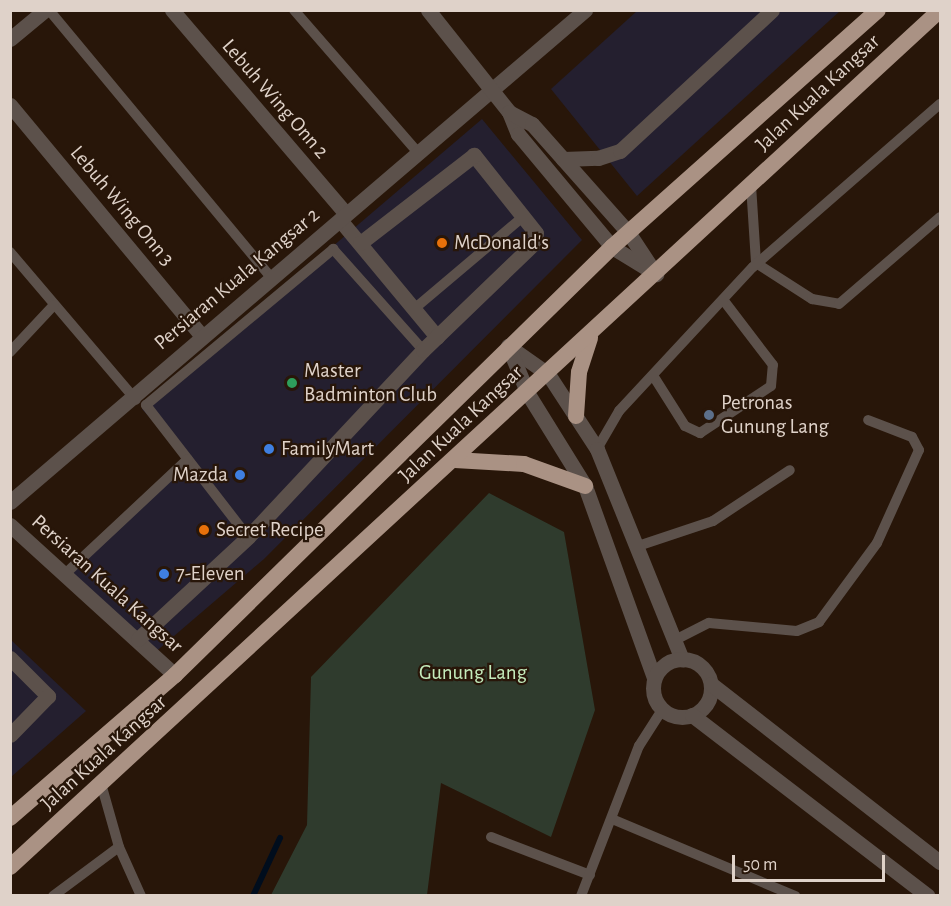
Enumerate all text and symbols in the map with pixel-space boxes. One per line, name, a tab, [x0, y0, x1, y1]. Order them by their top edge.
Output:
street label: Jalan Kuala Kangsar	[751, 29, 885, 157]
street label: Lebuh Wing Onn 2	[216, 34, 334, 164]
street label: Lebuh Wing Onn 3	[64, 141, 180, 271]
street label: Persiaran Kuala Kangsar 2	[149, 202, 325, 356]
place label: McDonald's	[454, 230, 549, 256]
marker: McDonald's	[435, 236, 449, 250]
place label: Master Badminton Club	[304, 358, 437, 408]
street label: Jalan Kuala Kangsar	[394, 360, 528, 488]
marker: Master Badminton Club	[285, 376, 299, 390]
place label: Petronas Gunung Lang	[721, 390, 829, 440]
marker: Petronas Gunung Lang	[702, 408, 716, 422]
place label: FamilyMart	[281, 436, 374, 462]
marker: FamilyMart	[262, 442, 276, 456]
place label: Mazda	[173, 462, 228, 488]
marker: Mazda	[233, 468, 247, 482]
street label: Persiaran Kuala Kangsar	[26, 509, 188, 659]
place label: Secret Recipe	[216, 517, 324, 543]
marker: Secret Recipe	[197, 523, 211, 537]
place label: 7-Eleven	[176, 561, 245, 587]
marker: 7-Eleven	[157, 567, 171, 581]
park label: Gunung Lang	[419, 660, 527, 686]
street label: Jalan Kuala Kangsar	[36, 690, 172, 816]
scale bar	[735, 843, 888, 881]
text: 50 m	[743, 856, 777, 874]

